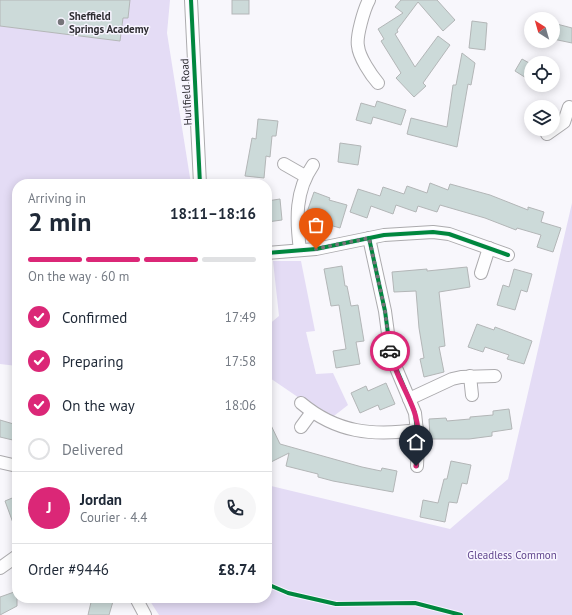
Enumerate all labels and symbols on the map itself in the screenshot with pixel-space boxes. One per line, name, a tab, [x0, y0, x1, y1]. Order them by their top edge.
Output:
place label: Sheffield Springs Academy	[69, 9, 150, 36]
north arrow	[524, 12, 560, 48]
marker: Sheffield Springs Academy	[56, 17, 66, 27]
street label: Hurlfield Road	[177, 58, 195, 126]
pin	[299, 208, 333, 249]
courier	[370, 331, 410, 371]
pin	[399, 425, 433, 466]
park label: Gleadless Common	[467, 548, 557, 562]

